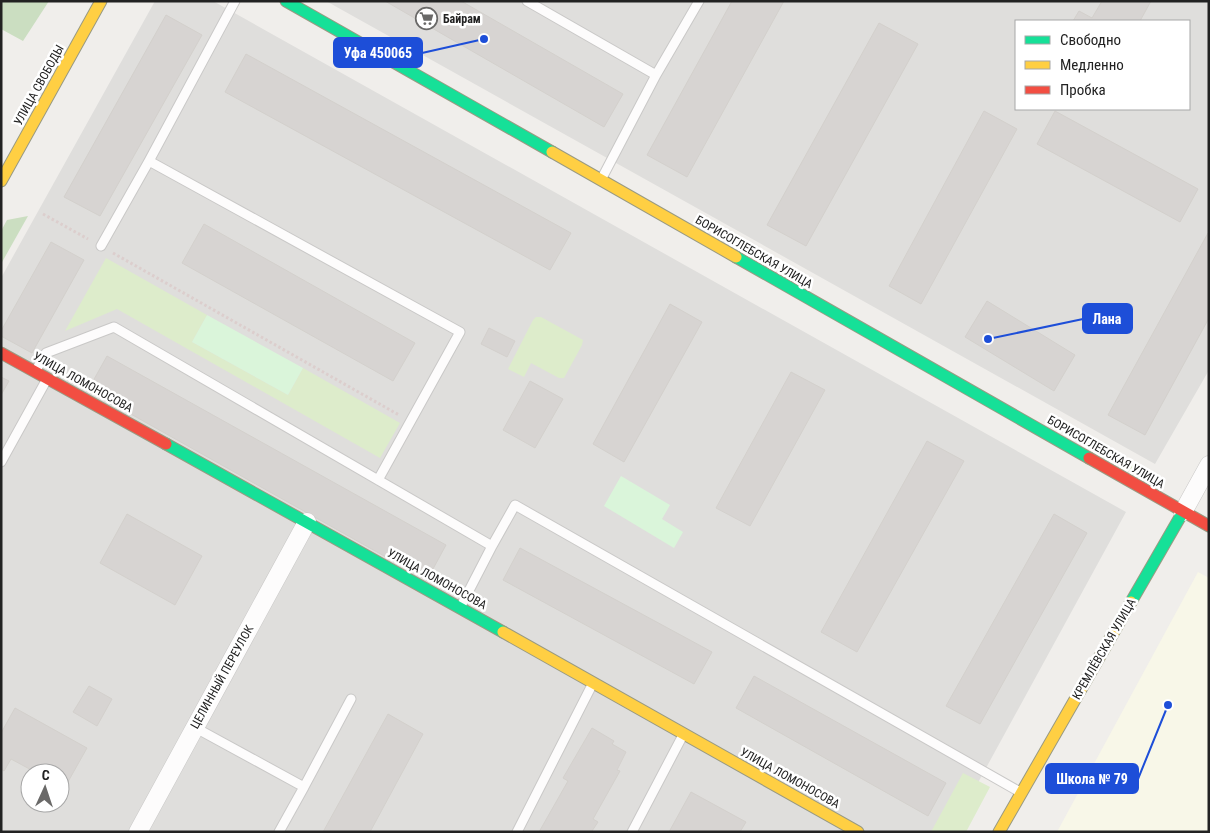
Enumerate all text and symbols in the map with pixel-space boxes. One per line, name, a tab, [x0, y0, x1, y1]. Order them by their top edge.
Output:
supermarket icon: Байрам	[415, 7, 439, 31]
place label: Байрам	[443, 12, 481, 26]
legend	[1015, 20, 1190, 110]
text: Свободно	[1060, 31, 1121, 49]
callout: Уфа 450065	[334, 38, 422, 67]
street label: УЛИЦА СВОБОДЫ	[11, 42, 67, 128]
text: Уфа 450065	[344, 45, 412, 61]
text: Медленно	[1060, 56, 1124, 74]
text: Пробка	[1060, 81, 1106, 99]
street label: БОРИСОГЛЕБСКАЯ УЛИЦА	[693, 213, 815, 291]
callout: Лана	[1083, 304, 1132, 333]
text: Лана	[1093, 311, 1122, 327]
street label: УЛИЦА ЛОМОНОСОВА	[31, 349, 135, 415]
street label: БОРИСОГЛЕБСКАЯ УЛИЦА	[1045, 413, 1167, 491]
street label: УЛИЦА ЛОМОНОСОВА	[385, 546, 489, 612]
street label: КРЕМЛЁВСКАЯ УЛИЦА	[1069, 596, 1139, 702]
street label: ЦЕЛИННЫЙ ПЕРЕУЛОК	[187, 622, 256, 731]
street label: УЛИЦА ЛОМОНОСОВА	[738, 745, 842, 811]
north arrow	[20, 763, 70, 813]
callout: Школа № 79	[1046, 764, 1138, 793]
text: С	[41, 767, 50, 783]
text: Школа № 79	[1056, 771, 1128, 787]

